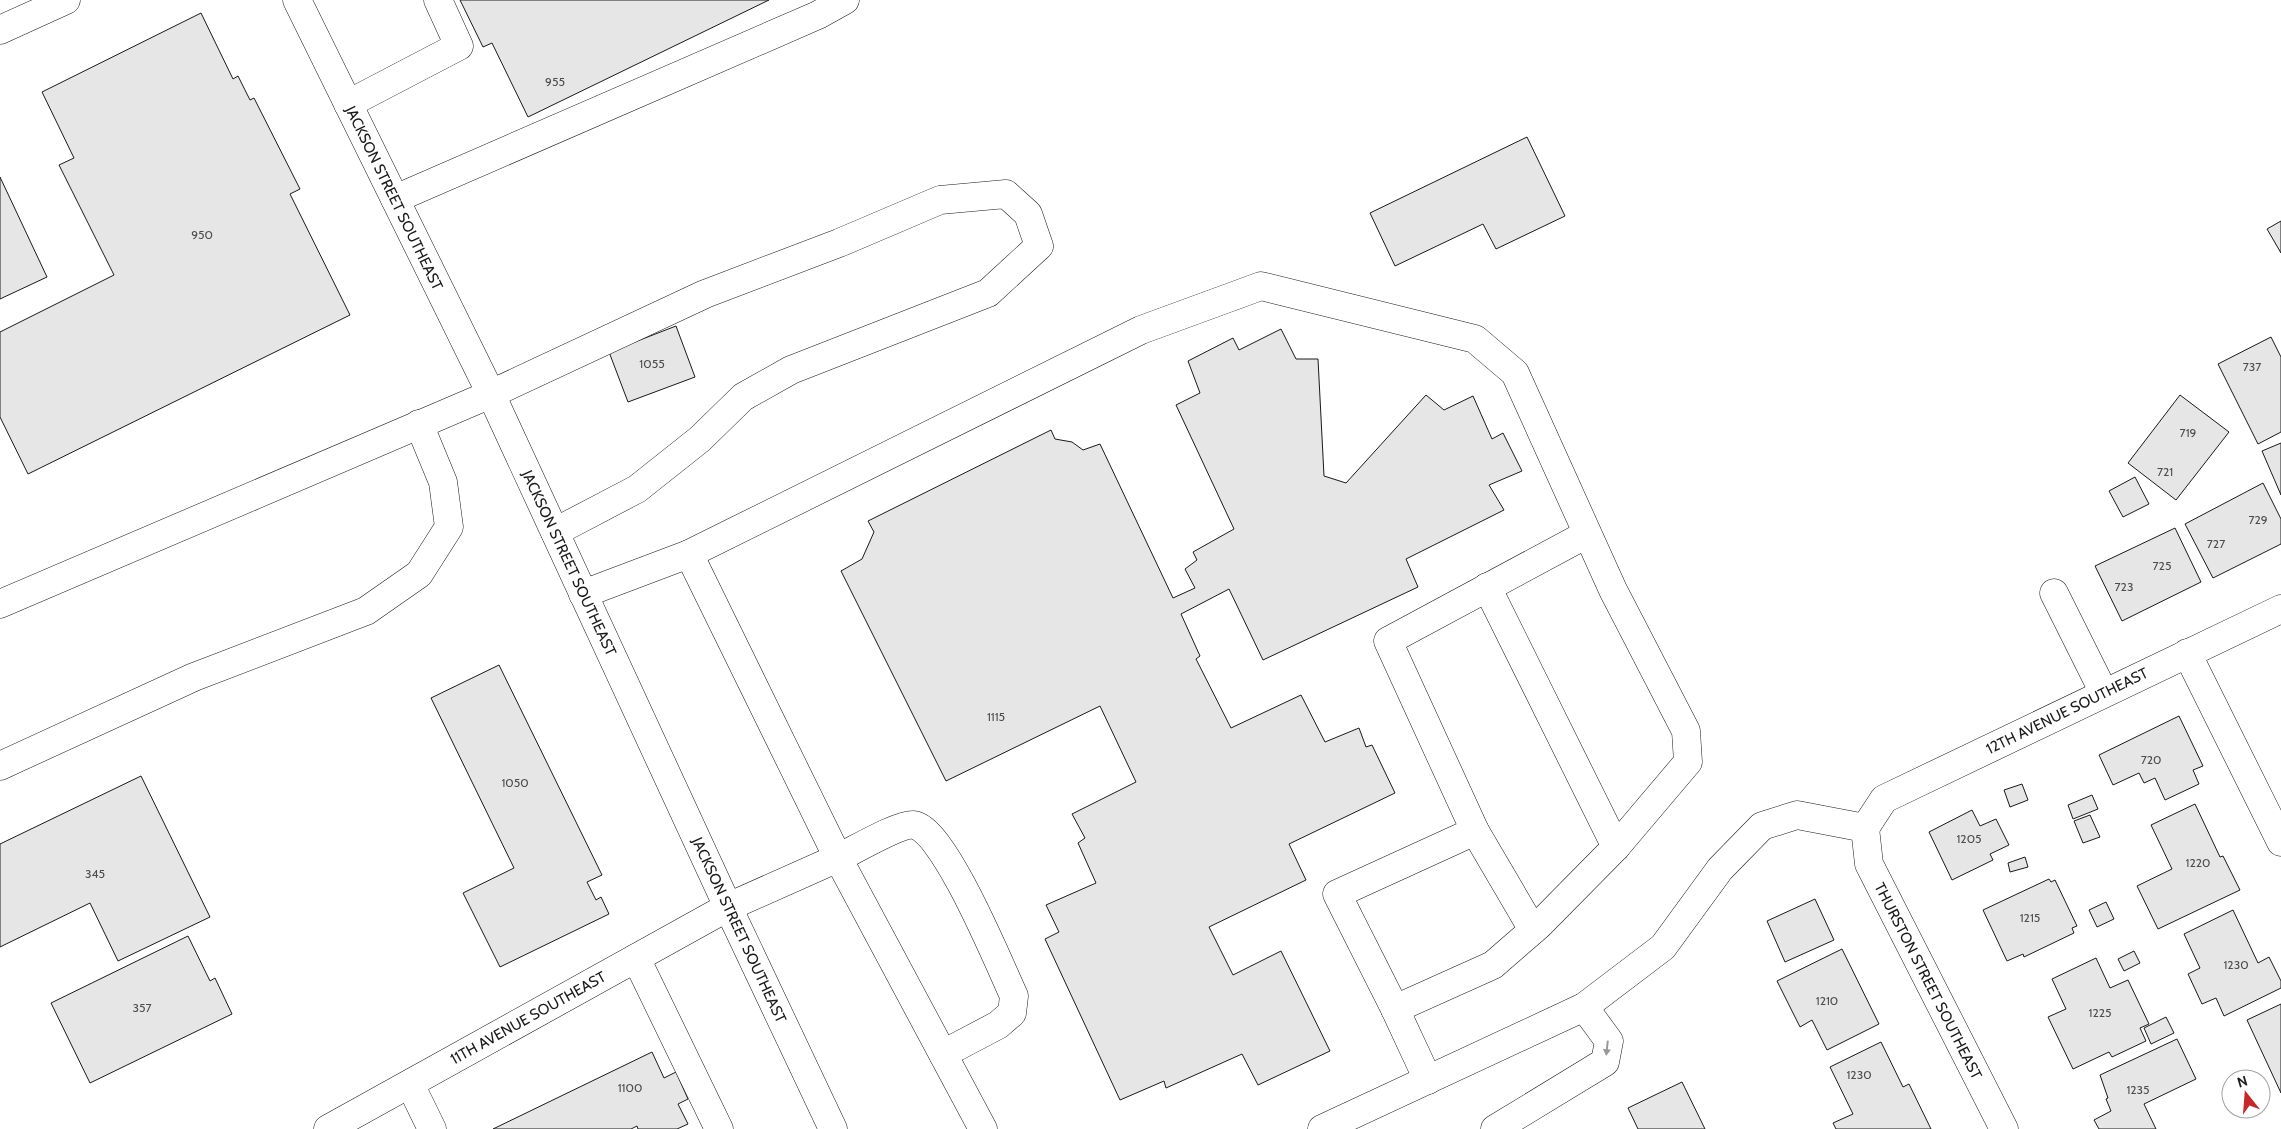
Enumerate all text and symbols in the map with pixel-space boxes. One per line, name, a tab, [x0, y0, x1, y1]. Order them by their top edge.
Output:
house number: 955	[545, 74, 565, 89]
street label: JACKSON STREET SOUTHEAST	[341, 102, 447, 293]
house number: 950	[191, 227, 213, 242]
house number: 1055	[639, 356, 665, 371]
house number: 737	[2243, 359, 2261, 374]
house number: 719	[2180, 425, 2197, 440]
house number: 721	[2157, 464, 2173, 479]
street label: JACKSON STREET SOUTHEAST	[518, 466, 620, 659]
house number: 729	[2248, 512, 2268, 527]
house number: 727	[2207, 536, 2225, 551]
house number: 725	[2153, 558, 2171, 573]
house number: 723	[2115, 579, 2133, 594]
street label: 12TH AVENUE SOUTHEAST	[1983, 664, 2151, 758]
house number: 1115	[987, 709, 1005, 724]
house number: 720	[2141, 752, 2161, 767]
house number: 1050	[501, 775, 529, 790]
house number: 1205	[1956, 831, 1982, 846]
street label: JACKSON STREET SOUTHEAST	[688, 833, 790, 1026]
house number: 1220	[2186, 855, 2210, 870]
house number: 345	[85, 866, 105, 881]
street label: THURSTON STREET SOUTHEAST	[1870, 880, 1986, 1082]
house number: 1215	[2020, 910, 2040, 925]
house number: 1230	[2223, 957, 2249, 972]
street label: 11TH AVENUE SOUTHEAST	[447, 968, 609, 1068]
house number: 1210	[1816, 993, 1838, 1008]
house number: 357	[132, 1000, 152, 1015]
house number: 1225	[2089, 1005, 2111, 1020]
one-way arrow	[1603, 1040, 1611, 1056]
house number: 1230	[1846, 1067, 1872, 1082]
north arrow	[2221, 1069, 2271, 1119]
text: N	[2235, 1072, 2250, 1092]
house number: 1100	[618, 1080, 642, 1095]
house number: 1235	[2126, 1082, 2150, 1097]

